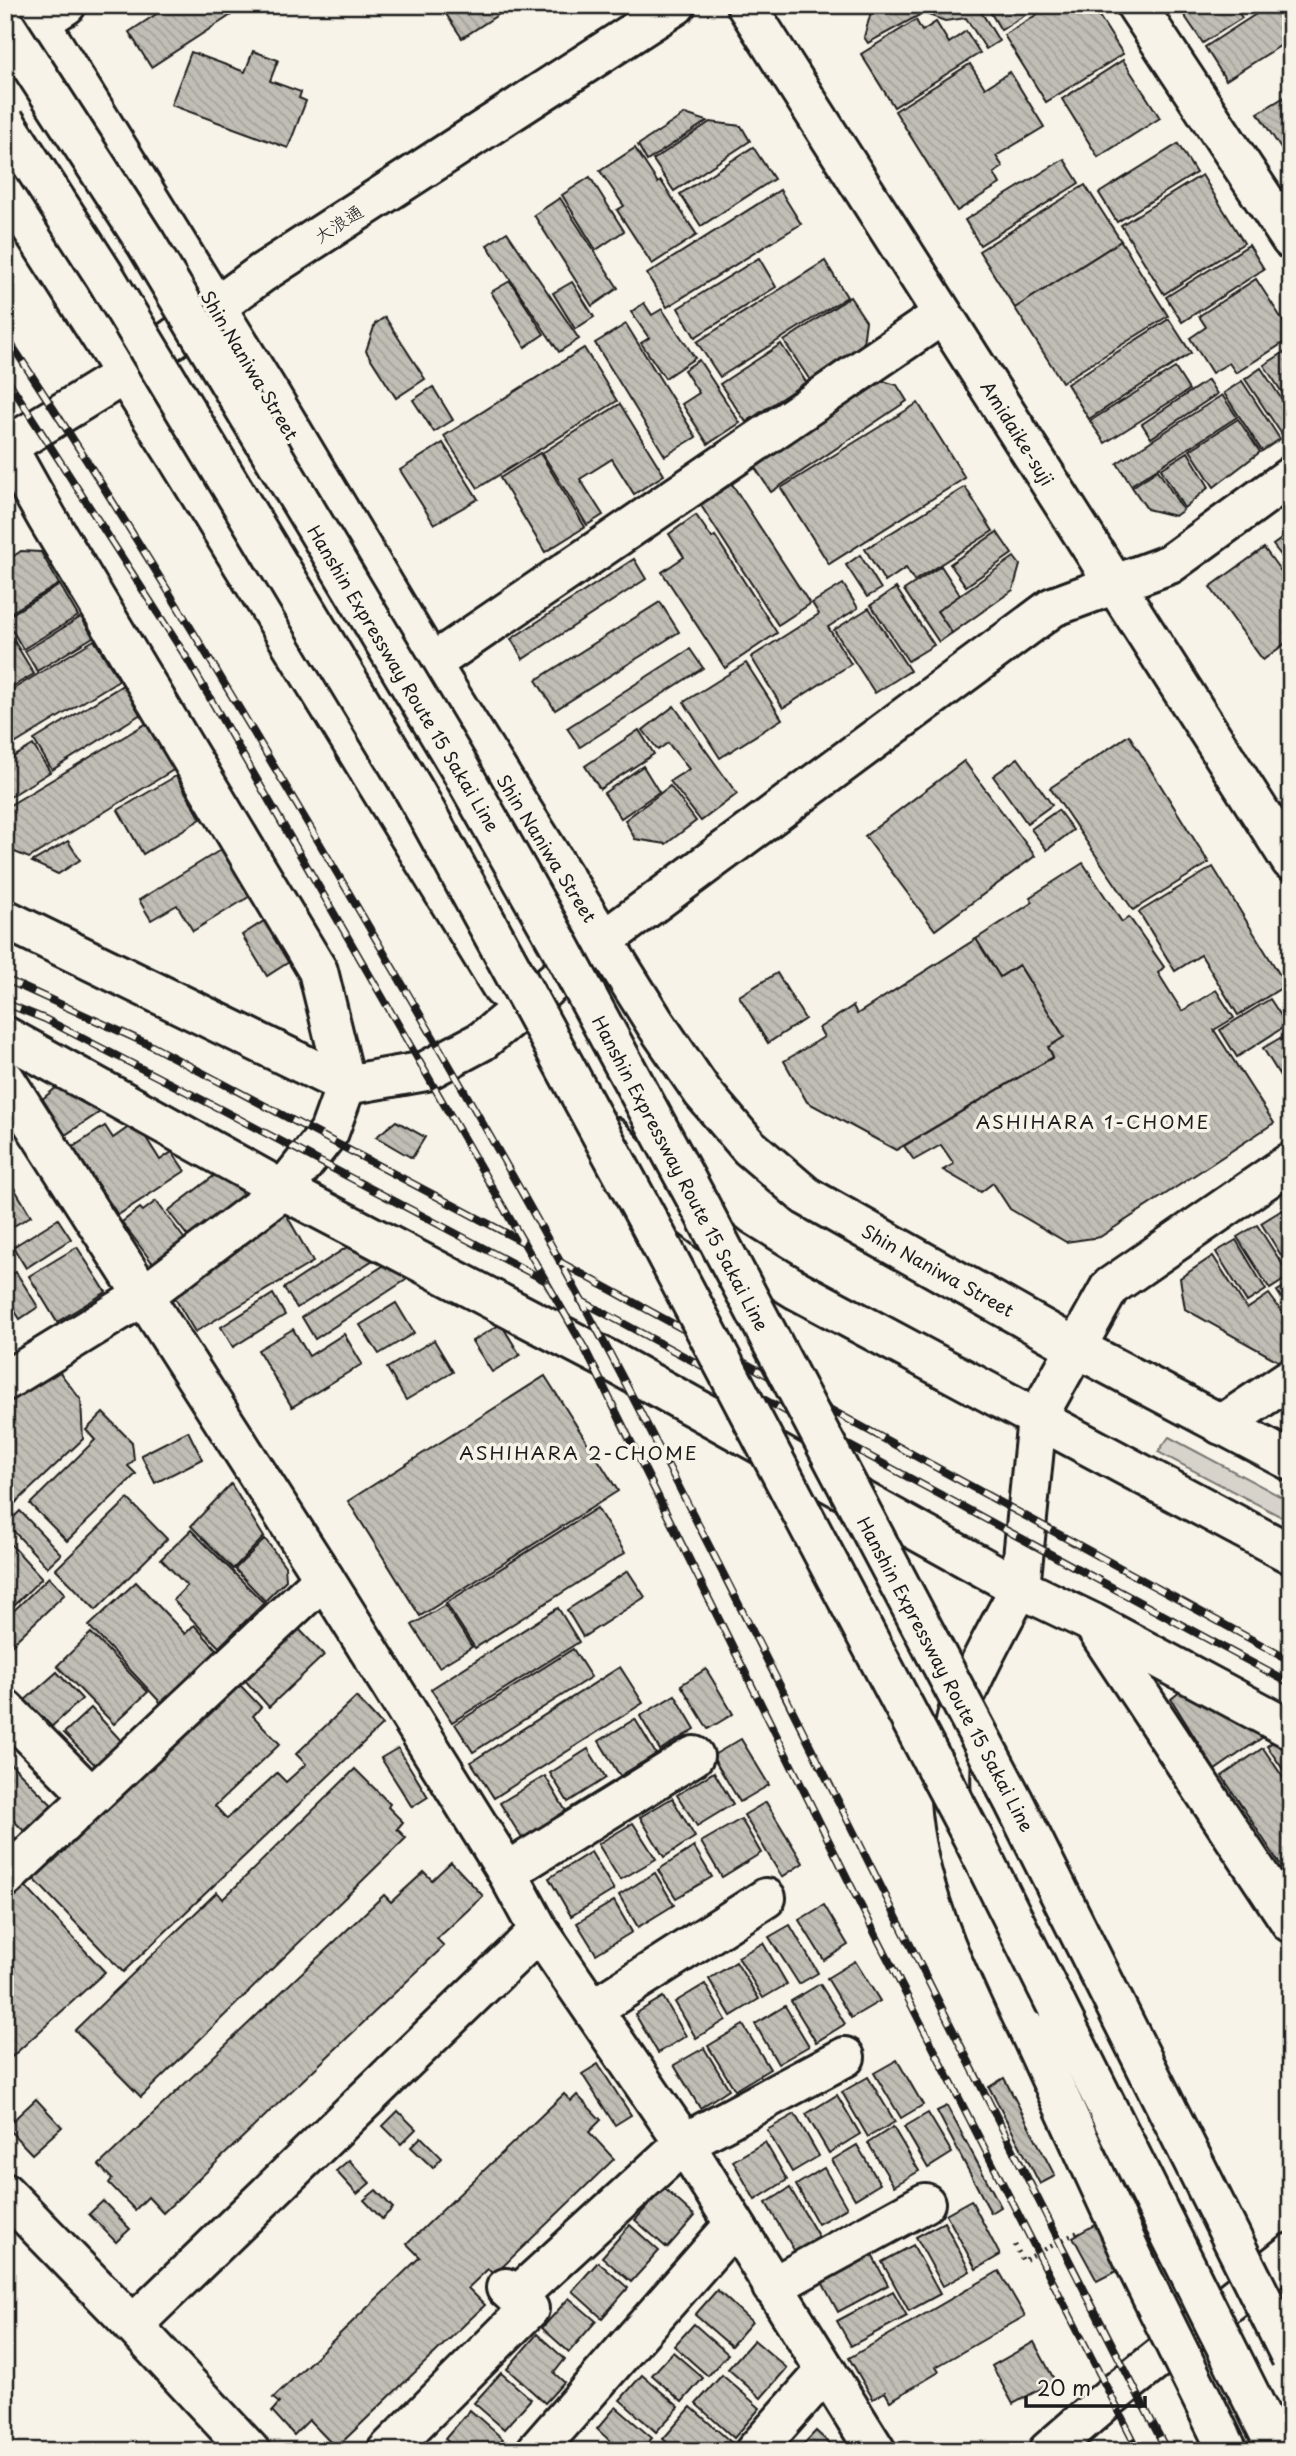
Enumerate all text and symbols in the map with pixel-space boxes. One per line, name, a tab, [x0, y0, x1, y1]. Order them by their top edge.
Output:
street label: 大浪通	[308, 197, 368, 249]
street label: Shin Naniwa Street	[195, 285, 305, 445]
street label: Amidaike-suji	[975, 375, 1061, 491]
street label: Hanshin Expressway Route 15 Sakai Line	[301, 519, 507, 837]
street label: Shin Naniwa Street	[490, 769, 604, 927]
street label: Hanshin Expressway Route 15 Sakai Line	[586, 1010, 776, 1336]
district label: ASHIHARA 1-CHOME	[976, 1107, 1210, 1135]
street label: Shin Naniwa Street	[857, 1217, 1019, 1323]
district label: ASHIHARA 2-CHOME	[459, 1438, 699, 1466]
street label: Hanshin Expressway Route 15 Sakai Line	[851, 1511, 1041, 1837]
scale bar	[1026, 2365, 1146, 2409]
text: 20 m	[1037, 2371, 1091, 2403]

